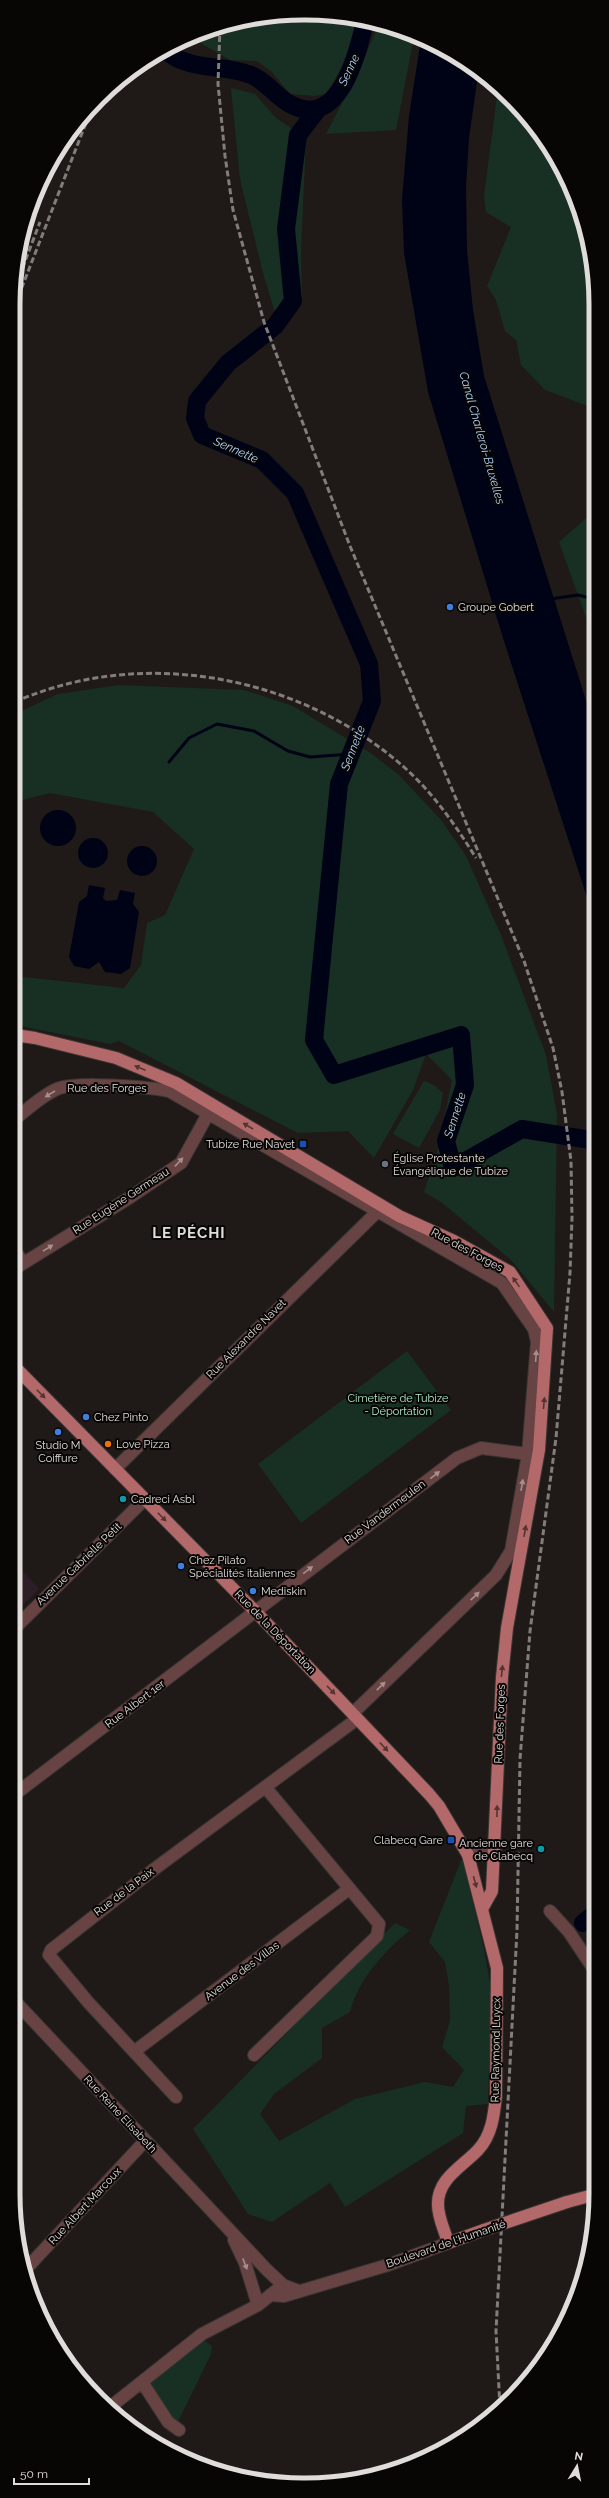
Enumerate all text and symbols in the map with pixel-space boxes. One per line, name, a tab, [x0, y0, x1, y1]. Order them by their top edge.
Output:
water label: Senne	[335, 51, 363, 89]
water label: Canal Charleroi-Bruxelles	[456, 370, 508, 506]
water label: Sennette	[211, 434, 261, 466]
place label: Groupe Gobert	[458, 601, 534, 614]
marker: Groupe Gobert	[445, 602, 455, 612]
water label: Sennette	[338, 723, 368, 773]
one-way arrow	[135, 1065, 146, 1071]
street label: Rue des Forges	[67, 1082, 147, 1095]
one-way arrow	[44, 1090, 56, 1097]
water label: Sennette	[441, 1090, 469, 1141]
one-way arrow	[243, 1122, 253, 1130]
place label: Tubize Rue Navet	[206, 1138, 295, 1151]
marker: Tubize Rue Navet	[298, 1139, 308, 1149]
place label: Église Protestante Évangélique de Tubize	[393, 1151, 508, 1178]
one-way arrow	[175, 1157, 184, 1167]
marker: Église Protestante Évangélique de Tubize	[380, 1159, 390, 1169]
street label: Rue Eugène Germeau	[70, 1165, 172, 1237]
district label: LE PÉCHI	[152, 1224, 226, 1242]
street label: Rue des Forges	[429, 1226, 505, 1274]
one-way arrow	[42, 1245, 53, 1252]
one-way arrow	[512, 1277, 520, 1287]
street label: Rue Alexandre Navet	[204, 1296, 289, 1381]
one-way arrow	[532, 1350, 539, 1362]
one-way arrow	[37, 1389, 46, 1399]
park label: Cimetière de Tubize - Déportation	[348, 1392, 449, 1418]
one-way arrow	[540, 1397, 547, 1409]
place label: Chez Pinto	[94, 1411, 149, 1424]
marker: Chez Pinto	[81, 1412, 91, 1422]
marker: Studio M Coiffure	[53, 1427, 63, 1437]
place label: Love Pizza	[116, 1438, 170, 1451]
place label: Studio M Coiffure	[35, 1439, 81, 1465]
marker: Love Pizza	[103, 1439, 113, 1449]
one-way arrow	[429, 1471, 440, 1480]
street label: Rue Vandermeulen	[342, 1477, 428, 1547]
one-way arrow	[520, 1479, 526, 1491]
place label: Cadreci Asbl	[131, 1493, 195, 1506]
marker: Cadreci Asbl	[118, 1494, 128, 1504]
one-way arrow	[157, 1512, 167, 1522]
street label: Avenue Gabrielle Petit	[34, 1520, 124, 1608]
one-way arrow	[522, 1525, 528, 1537]
place label: Chez Pilato Spécialités italiennes	[189, 1554, 295, 1580]
marker: Chez Pilato Spécialités italiennes	[176, 1561, 186, 1571]
one-way arrow	[303, 1566, 314, 1575]
place label: Mediskin	[261, 1585, 306, 1598]
marker: Mediskin	[248, 1586, 258, 1596]
street label: Rue de la Déportation	[232, 1588, 318, 1676]
one-way arrow	[470, 1591, 480, 1601]
one-way arrow	[499, 1665, 506, 1677]
street label: Rue Albert 1er	[102, 1677, 168, 1731]
one-way arrow	[376, 1681, 386, 1690]
street label: Rue des Forges	[492, 1684, 508, 1764]
one-way arrow	[326, 1685, 336, 1695]
one-way arrow	[379, 1742, 389, 1752]
one-way arrow	[494, 1804, 500, 1817]
place label: Clabecq Gare	[374, 1834, 444, 1847]
marker: Clabecq Gare	[446, 1835, 456, 1845]
place label: Ancienne gare de Clabecq	[459, 1837, 534, 1863]
marker: Ancienne gare de Clabecq	[536, 1844, 546, 1854]
street label: Rue de la Paix	[92, 1865, 157, 1919]
one-way arrow	[472, 1876, 478, 1888]
street label: Avenue des Villas	[202, 1939, 282, 2003]
street label: Rue Raymond Luycx	[489, 1997, 503, 2102]
street label: Rue Reine Elisabeth	[81, 2073, 159, 2155]
street label: Rue Albert Marcoux	[46, 2165, 124, 2247]
street label: Boulevard de l'Humanité	[385, 2217, 508, 2271]
one-way arrow	[243, 2258, 249, 2270]
north arrow	[557, 2446, 597, 2486]
text: N	[573, 2450, 584, 2464]
scale bar	[14, 2460, 89, 2486]
text: 50 m	[20, 2467, 48, 2481]

